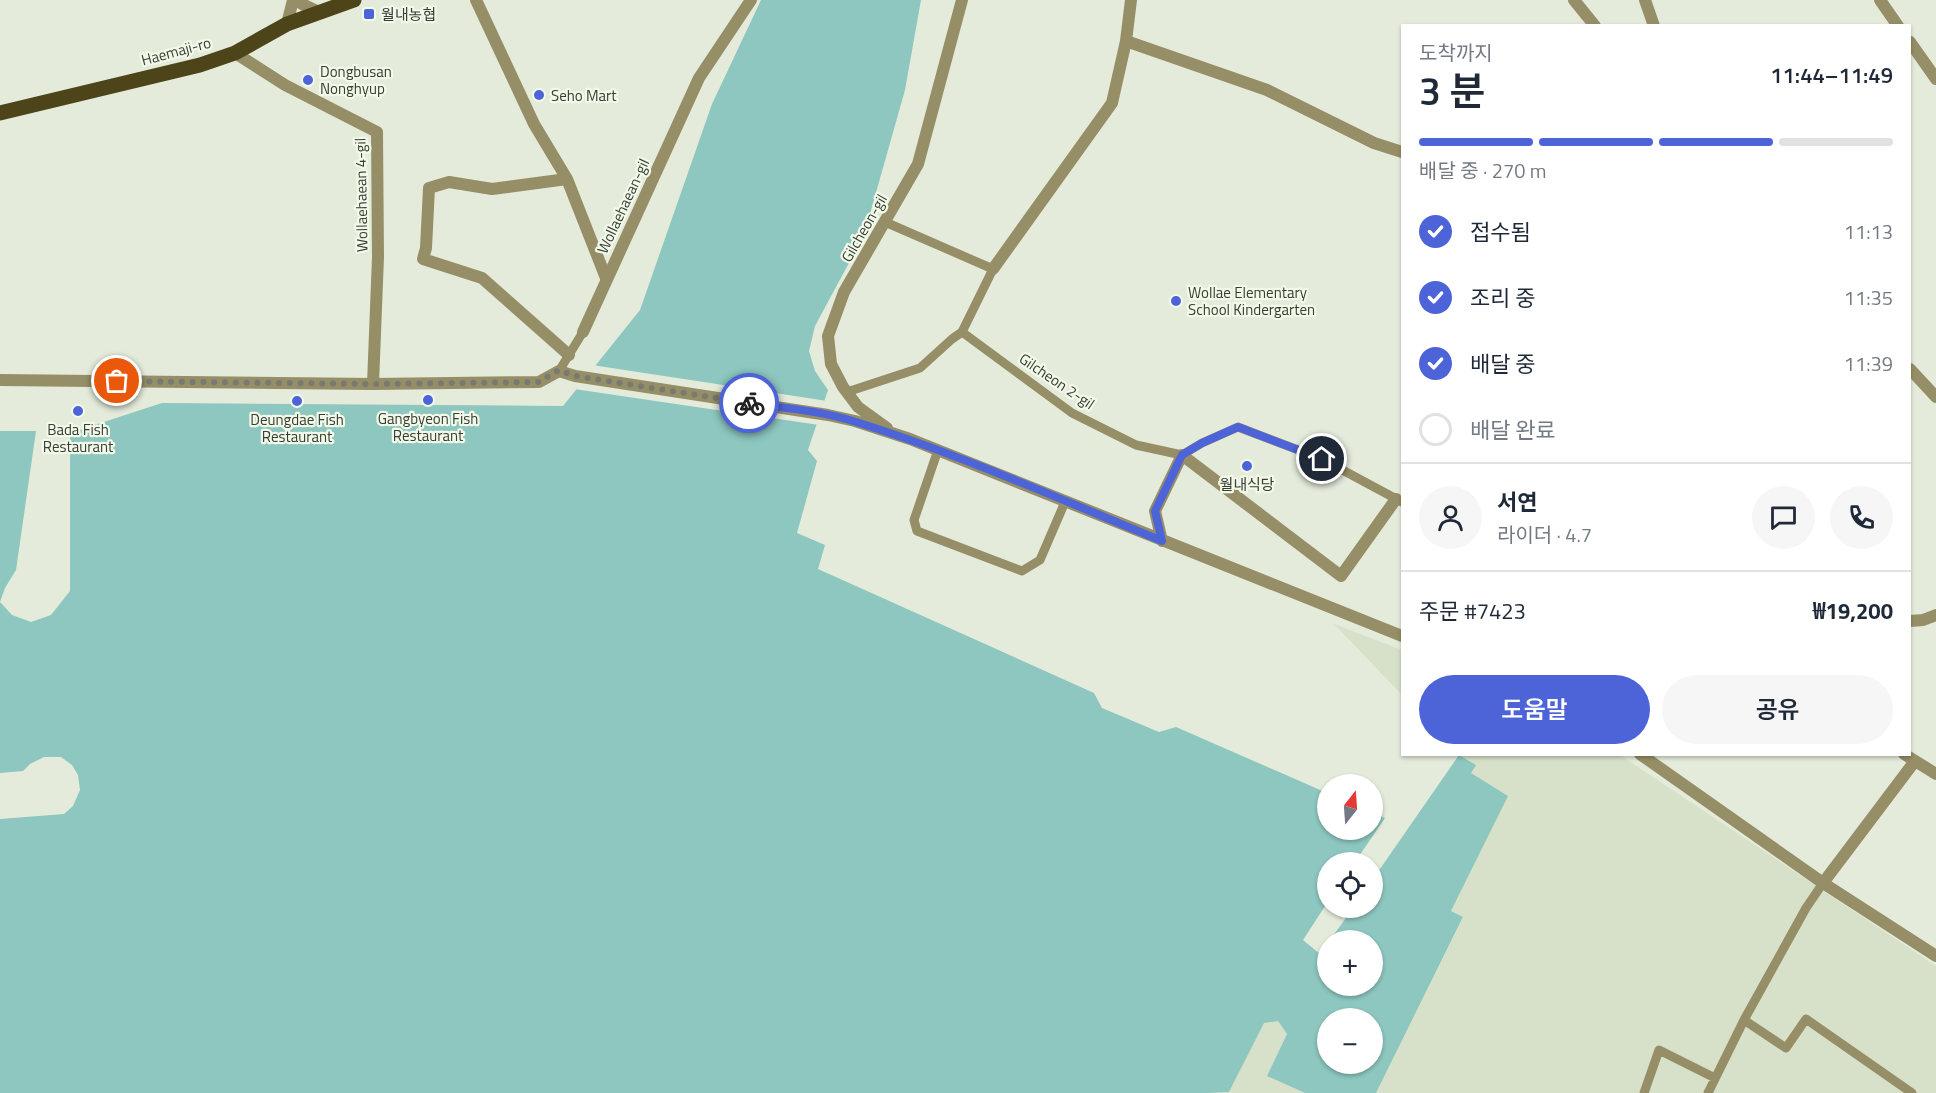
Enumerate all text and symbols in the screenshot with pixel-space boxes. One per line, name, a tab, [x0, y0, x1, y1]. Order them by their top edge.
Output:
place label: 월내농협	[381, 3, 436, 26]
marker: 월내농협	[362, 7, 376, 21]
street label: Haemaji-ro	[139, 31, 214, 71]
text: 도착까지	[1419, 37, 1493, 68]
text: 11:44–11:49	[1770, 58, 1893, 92]
place label: Dongbusan Nonghyup	[320, 60, 392, 100]
text: 3 분	[1419, 61, 1485, 120]
marker: Dongbusan Nonghyup	[301, 73, 315, 87]
place label: Seho Mart	[551, 84, 617, 107]
marker: Seho Mart	[532, 88, 546, 102]
street label: Wollaehaean 4-gil	[349, 138, 373, 252]
street label: Wollaehaean-gil	[591, 155, 655, 257]
text: 배달 중 · 270 m	[1419, 155, 1546, 186]
street label: Gilcheon-gil	[835, 190, 893, 266]
icon: check	[1419, 215, 1452, 248]
text: 접수됨	[1470, 215, 1531, 249]
text: 11:13	[1844, 216, 1893, 247]
place label: Wollae Elementary School Kindergarten	[1188, 281, 1315, 321]
icon: check	[1419, 281, 1452, 314]
text: 조리 중	[1470, 281, 1536, 315]
text: 11:35	[1844, 282, 1893, 313]
marker: Wollae Elementary School Kindergarten	[1169, 294, 1183, 308]
street label: Gilcheon 2-gil	[1015, 347, 1099, 415]
icon: check	[1419, 347, 1452, 380]
text: 배달 중	[1470, 347, 1536, 381]
text: 11:39	[1844, 348, 1893, 379]
pin	[91, 355, 142, 406]
icon: bag	[100, 364, 133, 397]
courier	[719, 373, 779, 433]
icon: bike	[733, 387, 766, 420]
marker: Gangbyeon Fish Restaurant	[421, 393, 435, 407]
marker: Deungdae Fish Restaurant	[290, 394, 304, 408]
marker: Bada Fish Restaurant	[71, 404, 85, 418]
place label: Gangbyeon Fish Restaurant	[378, 407, 478, 447]
place label: Deungdae Fish Restaurant	[250, 408, 344, 448]
text: 배달 완료	[1470, 413, 1556, 447]
place label: Bada Fish Restaurant	[43, 418, 114, 458]
pin	[1296, 433, 1347, 484]
icon: home	[1305, 442, 1338, 475]
marker: 월내식당	[1240, 459, 1254, 473]
place label: 월내식당	[1219, 473, 1275, 496]
text: 서연	[1497, 485, 1537, 519]
button: person	[1419, 486, 1482, 549]
button: chat	[1752, 486, 1815, 549]
button: phone	[1830, 486, 1893, 549]
text: 라이더 · 4.7	[1497, 519, 1592, 550]
text: 주문 #7423	[1419, 594, 1526, 628]
text: ₩19,200	[1813, 594, 1893, 628]
button: 도움말	[1419, 675, 1650, 744]
button: 공유	[1662, 675, 1893, 744]
north arrow	[1317, 774, 1383, 840]
map controls	[1317, 774, 1383, 1074]
button: locate	[1317, 852, 1383, 918]
button: +	[1317, 930, 1383, 996]
button: −	[1317, 1008, 1383, 1074]

